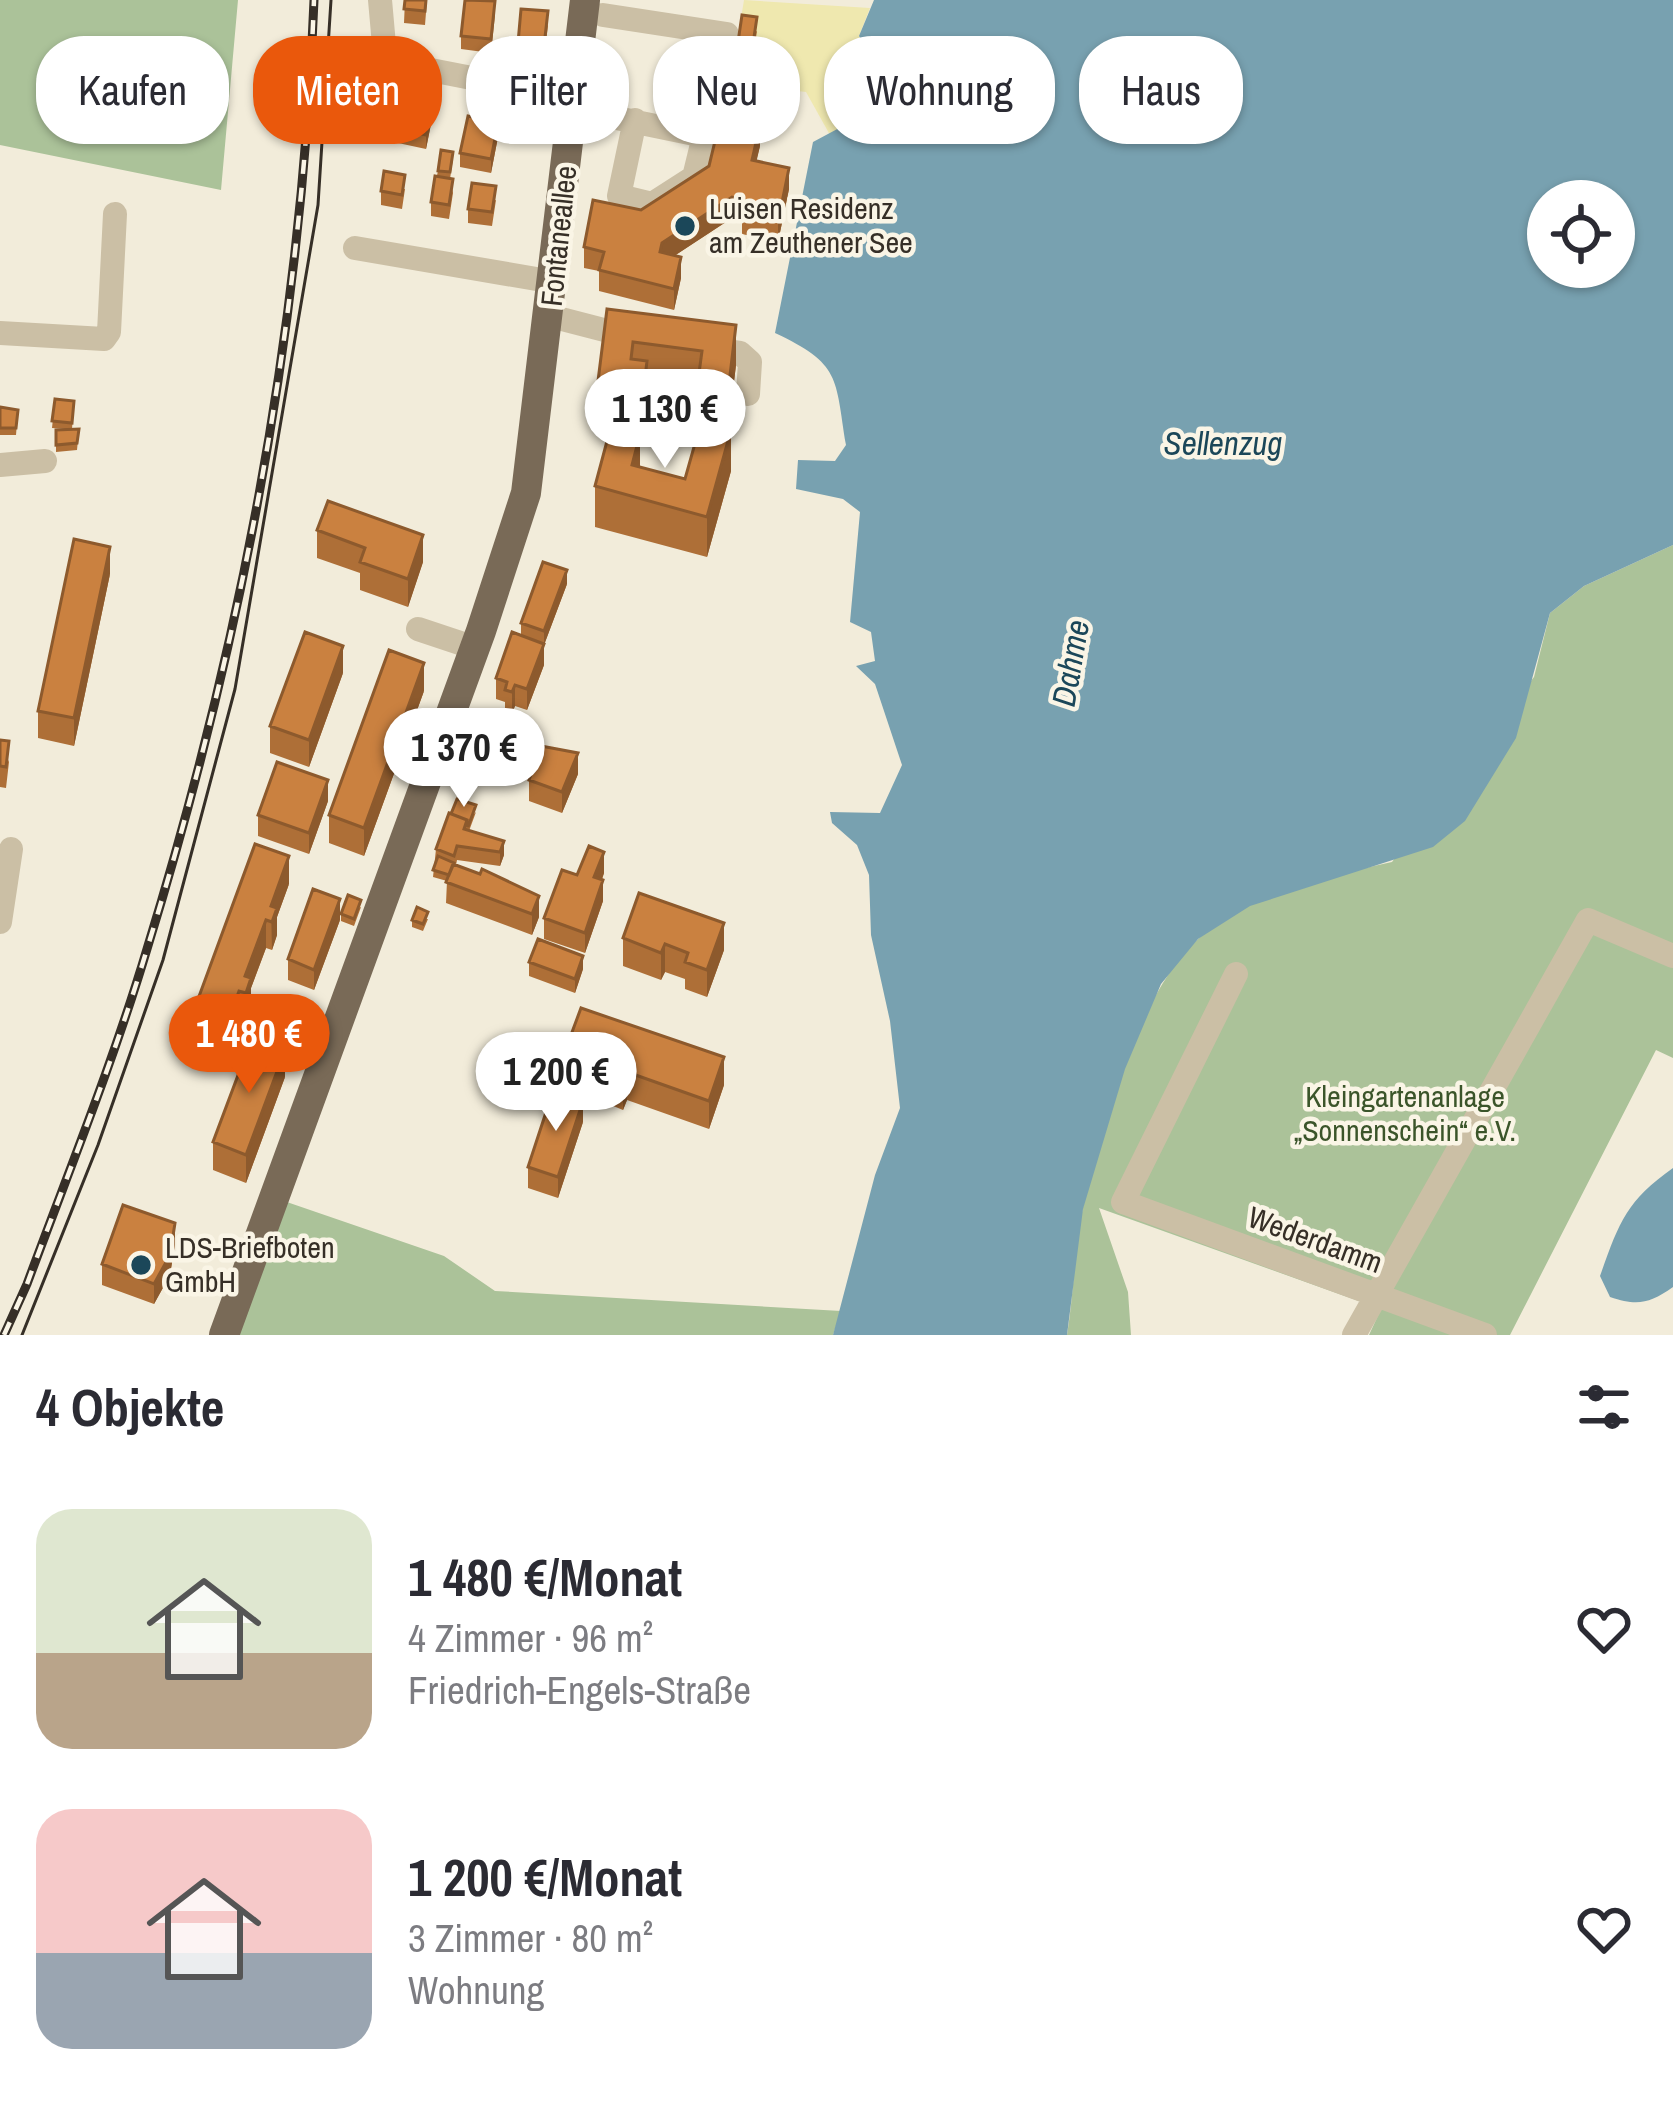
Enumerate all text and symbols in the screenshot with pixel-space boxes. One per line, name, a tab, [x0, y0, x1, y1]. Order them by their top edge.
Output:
chip: Kaufen	[36, 36, 229, 144]
chip: Mieten	[253, 36, 442, 144]
chip: Filter	[466, 36, 629, 144]
chip: Neu	[653, 36, 800, 144]
chip: Wohnung	[824, 36, 1055, 144]
chip: Haus	[1079, 36, 1243, 144]
street label: Fontaneallee	[531, 164, 585, 308]
map controls	[1527, 180, 1635, 288]
button: locate	[1527, 180, 1635, 288]
place label: Luisen Residenz am Zeuthener See	[709, 188, 913, 262]
marker: Luisen Residenz am Zeuthener See	[672, 213, 698, 239]
pin: 1 130 €	[554, 369, 776, 471]
text: 1 130 €	[612, 382, 718, 434]
water label: Sellenzug	[1164, 421, 1282, 465]
water label: Dahme	[1041, 616, 1099, 710]
pin: 1 370 €	[353, 708, 575, 810]
text: 1 370 €	[411, 721, 517, 773]
pin: 1 480 €	[138, 994, 360, 1096]
text: 1 480 €	[196, 1007, 302, 1059]
pin: 1 200 €	[445, 1032, 667, 1134]
text: 1 200 €	[503, 1045, 609, 1097]
park label: Kleingartenanlage „Sonnenschein“ e.V.	[1294, 1076, 1516, 1150]
street label: Wederdamm	[1243, 1196, 1388, 1282]
place label: LDS-Briefboten GmbH	[165, 1227, 335, 1301]
marker: LDS-Briefboten GmbH	[128, 1252, 154, 1278]
text: 4 Objekte	[36, 1373, 224, 1442]
icon: filters	[1571, 1374, 1637, 1440]
text: 1 480 €/Monat	[408, 1543, 682, 1612]
icon: home	[132, 1557, 276, 1701]
icon: heart	[1571, 1596, 1637, 1662]
text: 4 Zimmer · 96 m²	[408, 1612, 653, 1664]
text: Friedrich-Engels-Straße	[408, 1664, 751, 1716]
text: 1 200 €/Monat	[408, 1843, 682, 1912]
icon: home	[132, 1857, 276, 2001]
icon: heart	[1571, 1896, 1637, 1962]
text: 3 Zimmer · 80 m²	[408, 1912, 653, 1964]
text: Wohnung	[408, 1964, 544, 2016]

